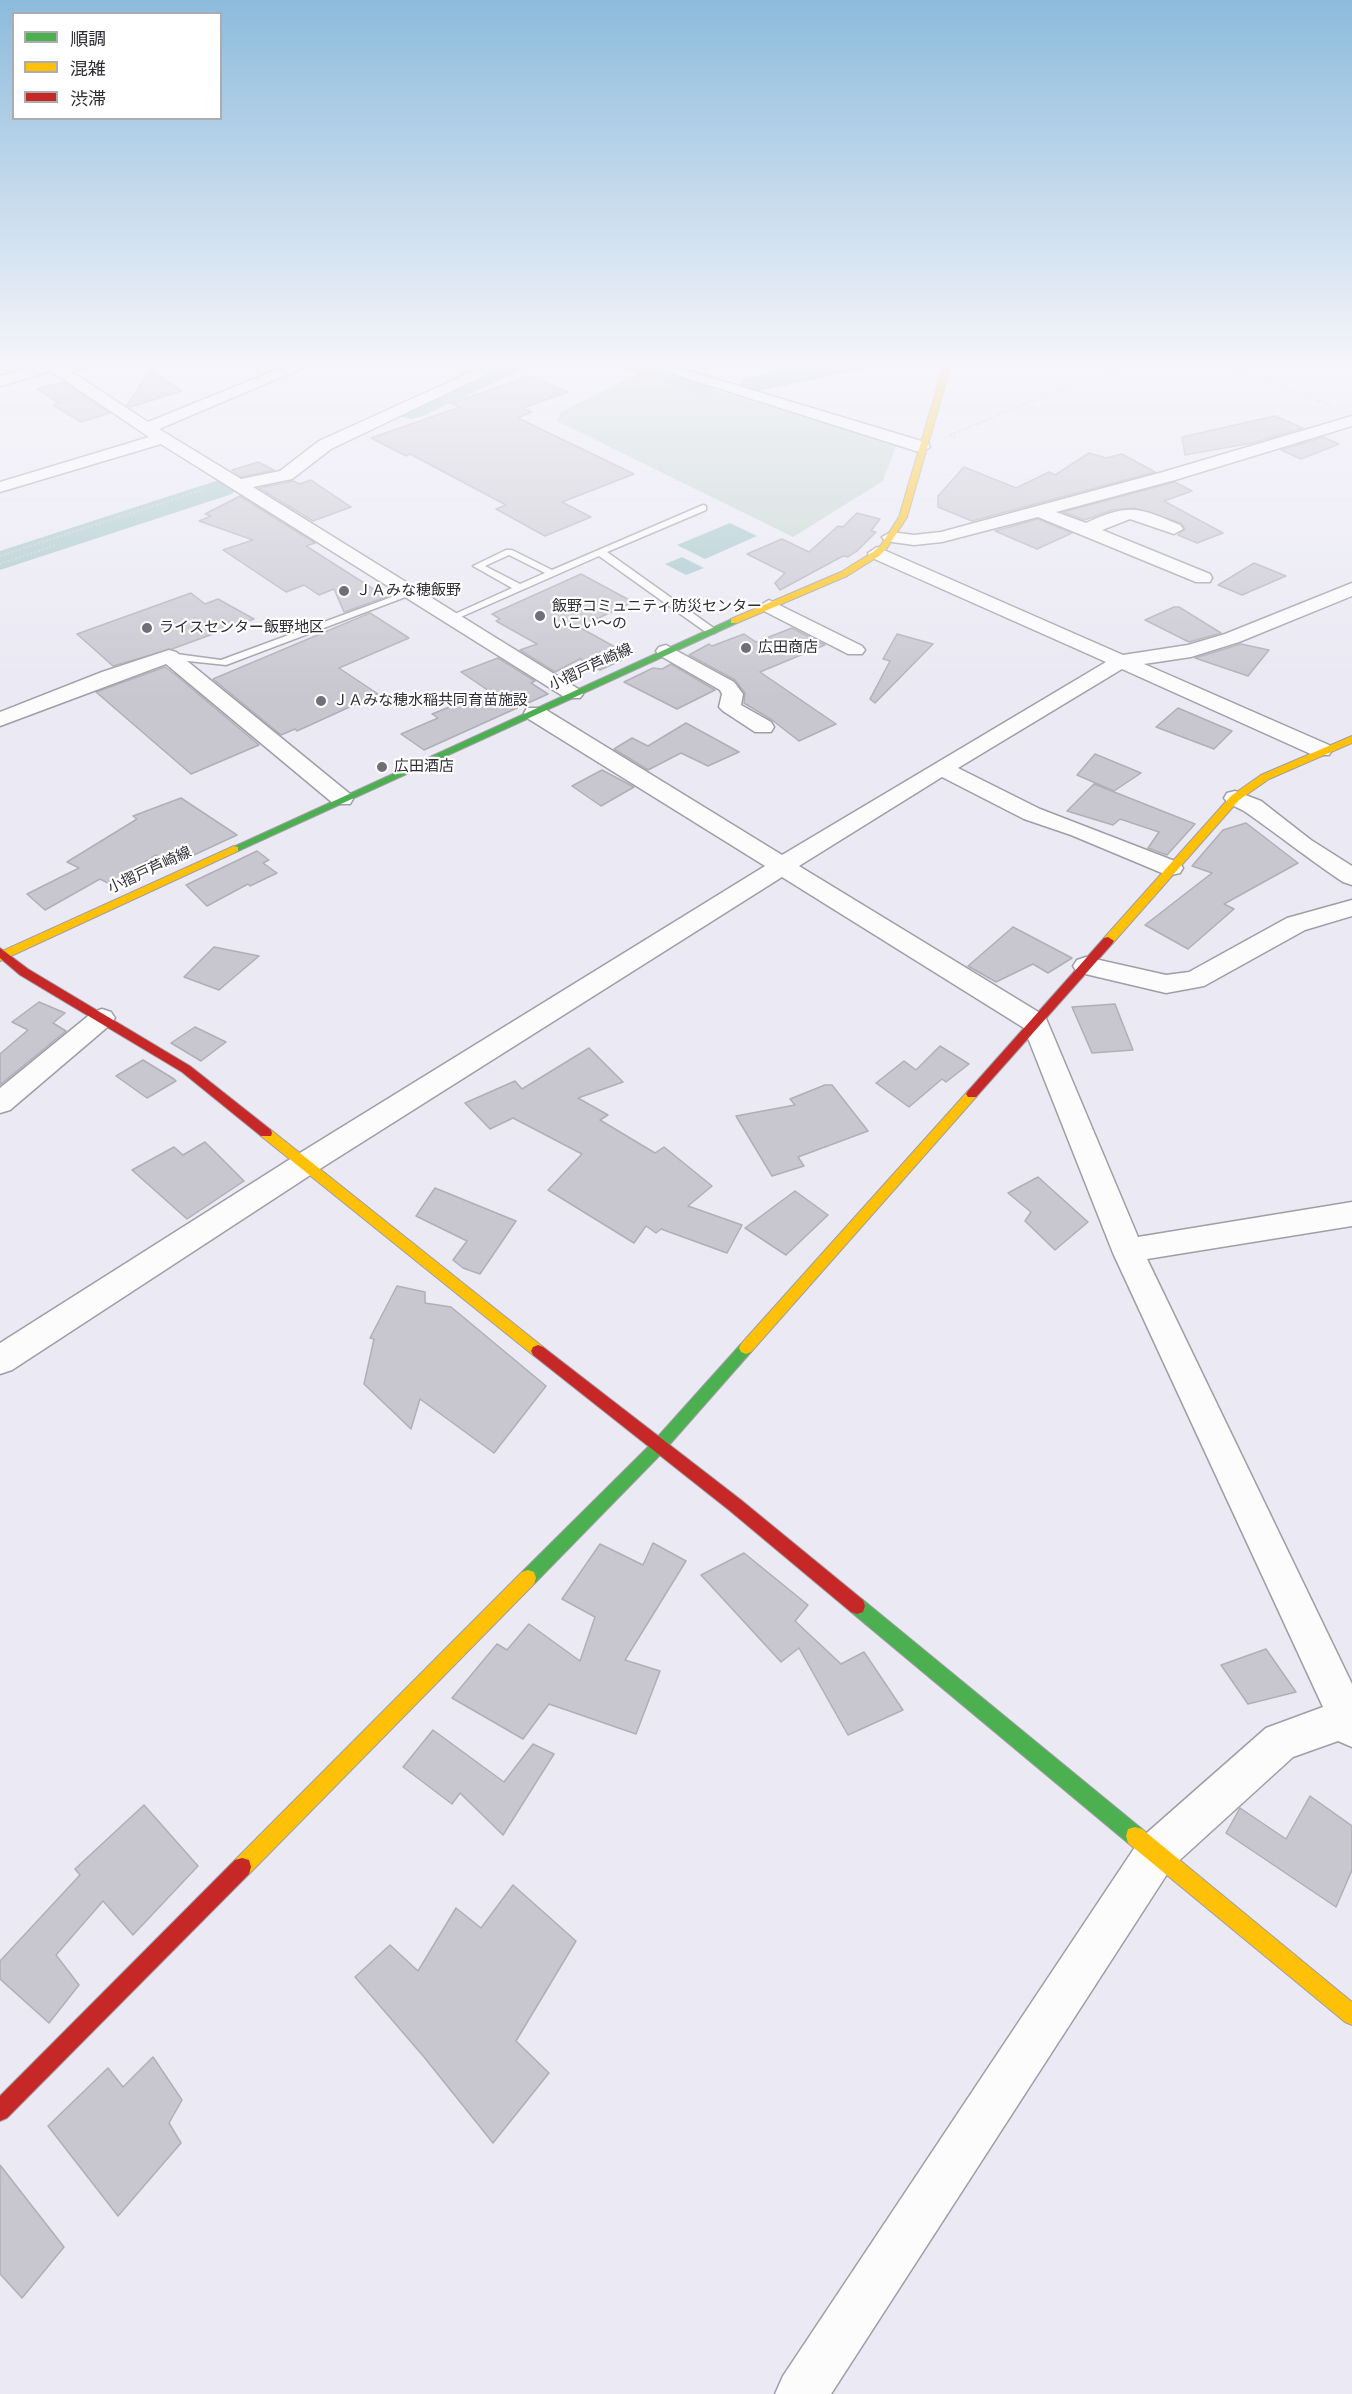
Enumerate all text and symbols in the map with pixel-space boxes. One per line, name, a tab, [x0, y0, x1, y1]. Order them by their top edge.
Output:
legend	[12, 12, 222, 120]
text: 順調	[70, 27, 106, 51]
text: 混雑	[70, 57, 106, 81]
text: 渋滞	[70, 87, 106, 111]
place label: ＪＡみな穂飯野	[356, 582, 461, 600]
marker: ＪＡみな穂飯野	[337, 584, 351, 598]
place label: 飯野コミュニティ防災センター いこい～の	[552, 598, 762, 633]
marker: 飯野コミュニティ防災センター いこい～の	[533, 609, 547, 623]
place label: ライスセンター飯野地区	[159, 619, 324, 637]
marker: ライスセンター飯野地区	[140, 621, 154, 635]
place label: 広田商店	[758, 639, 818, 657]
street label: 小摺戸芦崎線	[546, 641, 636, 695]
marker: 広田商店	[739, 641, 753, 655]
place label: ＪＡみな穂水稲共同育苗施設	[333, 692, 528, 710]
marker: ＪＡみな穂水稲共同育苗施設	[314, 694, 328, 708]
place label: 広田酒店	[394, 758, 454, 776]
marker: 広田酒店	[375, 760, 389, 774]
street label: 小摺戸芦崎線	[105, 844, 195, 898]

